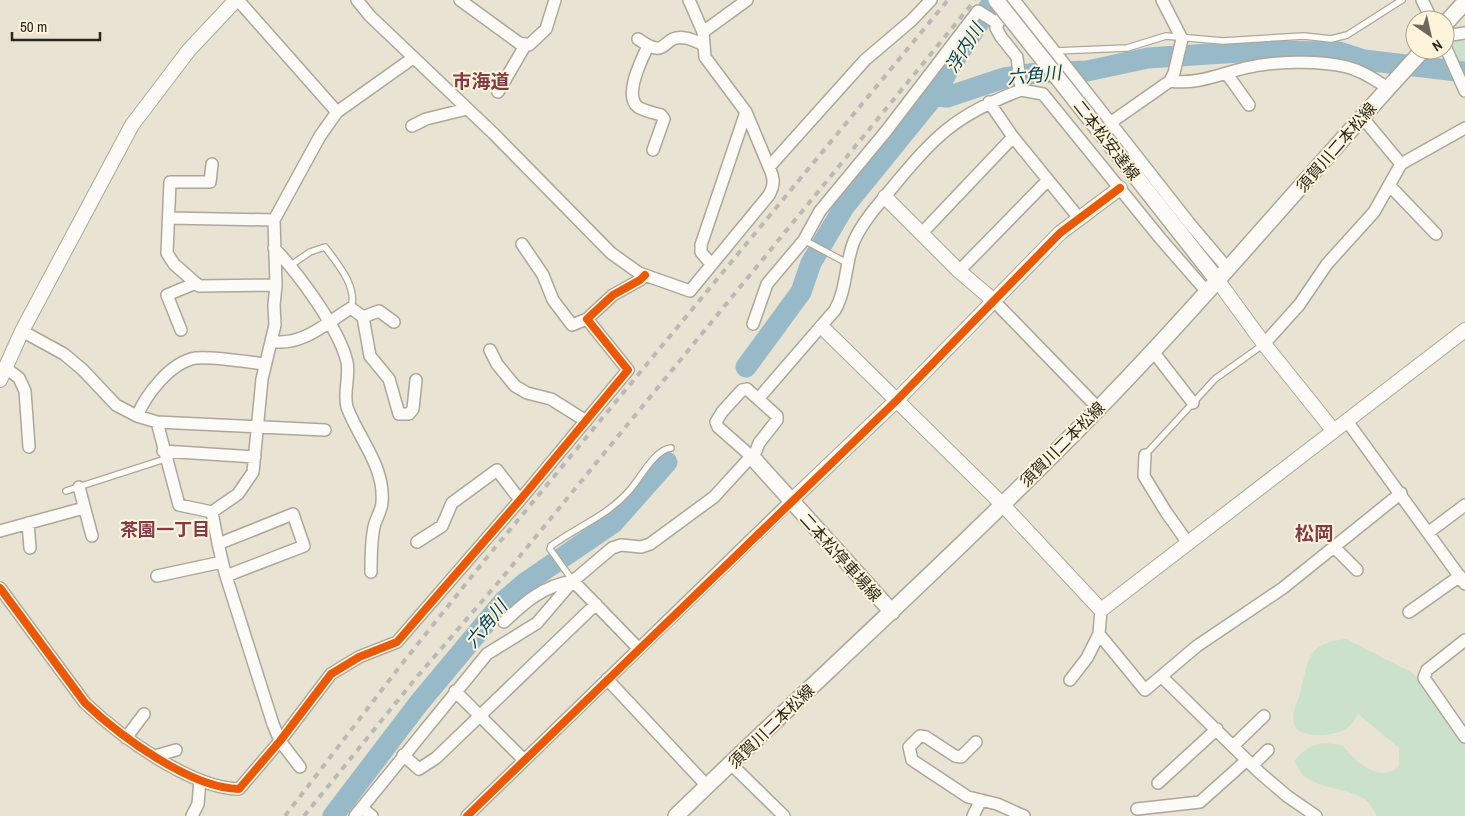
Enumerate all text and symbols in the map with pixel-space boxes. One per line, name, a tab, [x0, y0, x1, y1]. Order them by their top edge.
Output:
scale bar	[12, 10, 100, 42]
north arrow	[1405, 10, 1455, 60]
text: 50 m	[20, 16, 47, 37]
water label: 浮内川	[939, 17, 990, 78]
text: N	[1429, 36, 1446, 56]
water label: 六角川	[1006, 60, 1064, 90]
district label: 市海道	[452, 68, 510, 94]
street label: 二本松安達線	[1069, 95, 1145, 185]
street label: 須賀川二本松線	[1291, 98, 1381, 196]
street label: 須賀川二本松線	[1015, 397, 1109, 491]
street label: 二本松停車場線	[795, 508, 887, 606]
district label: 茶園一丁目	[120, 517, 210, 542]
district label: 松岡	[1295, 520, 1333, 546]
water label: 六角川	[459, 594, 514, 653]
street label: 須賀川二本松線	[723, 679, 819, 773]

